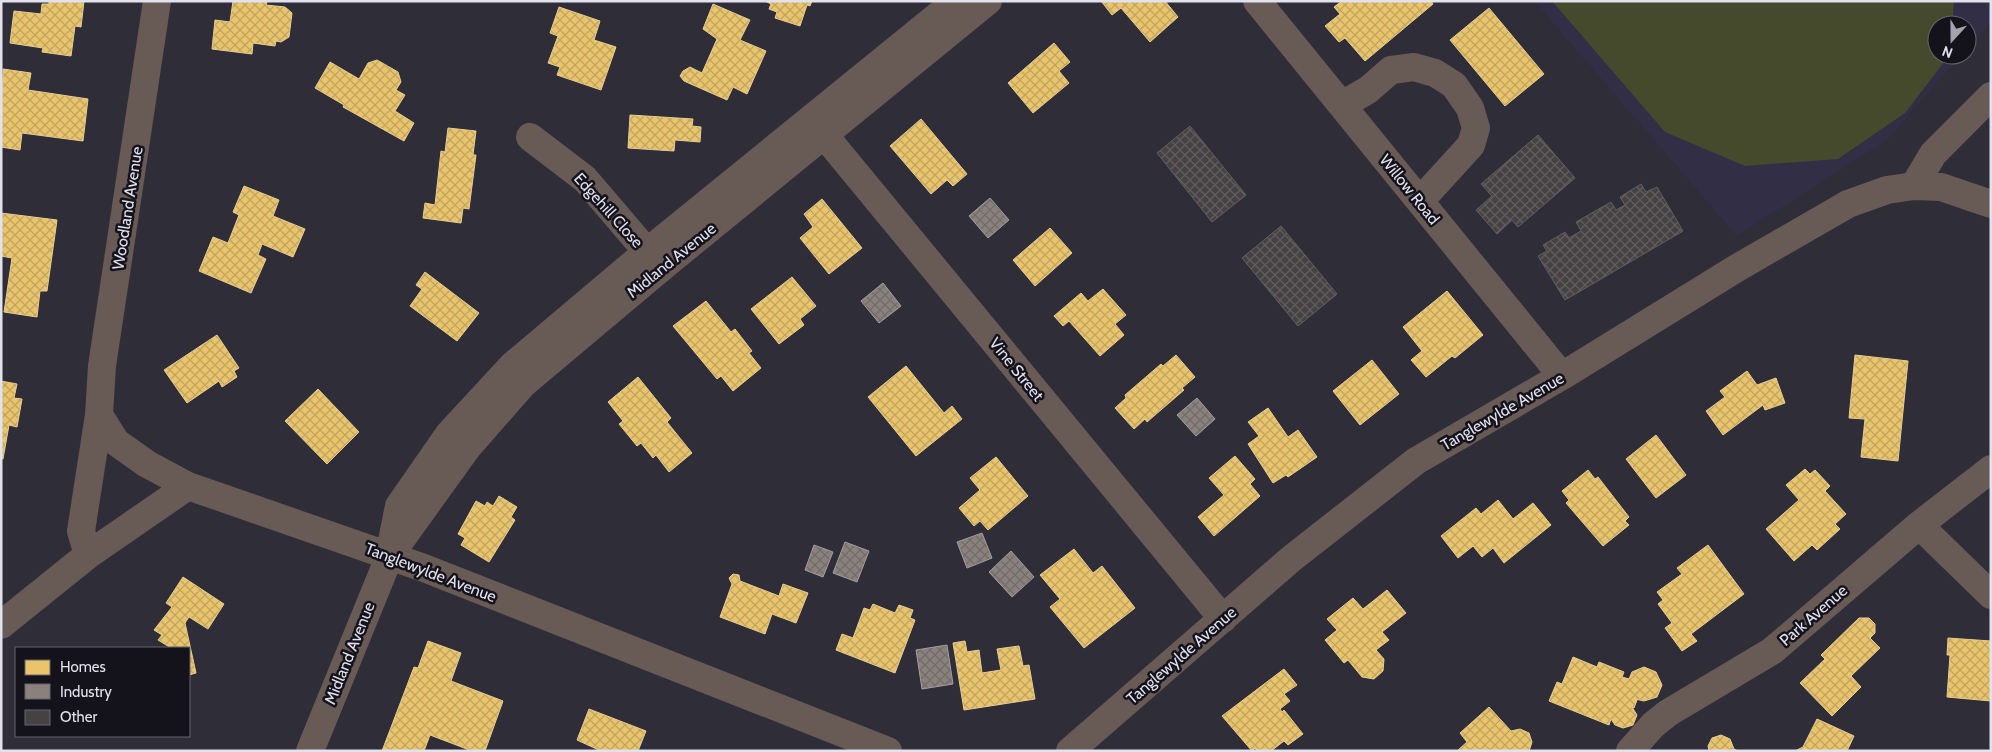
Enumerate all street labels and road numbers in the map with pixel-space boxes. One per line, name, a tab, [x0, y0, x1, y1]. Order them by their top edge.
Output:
street label: Woodland Avenue	[108, 145, 147, 271]
street label: Willow Road	[1376, 150, 1444, 228]
street label: Edgehill Close	[570, 169, 647, 252]
street label: Midland Avenue	[623, 219, 720, 302]
street label: Vine Street	[985, 334, 1048, 405]
street label: Tanglewylde Avenue	[1437, 368, 1567, 454]
street label: Tanglewylde Avenue	[363, 539, 499, 606]
street label: Park Avenue	[1776, 581, 1851, 650]
street label: Midland Avenue	[320, 599, 379, 707]
street label: Tanglewylde Avenue	[1123, 603, 1240, 708]

